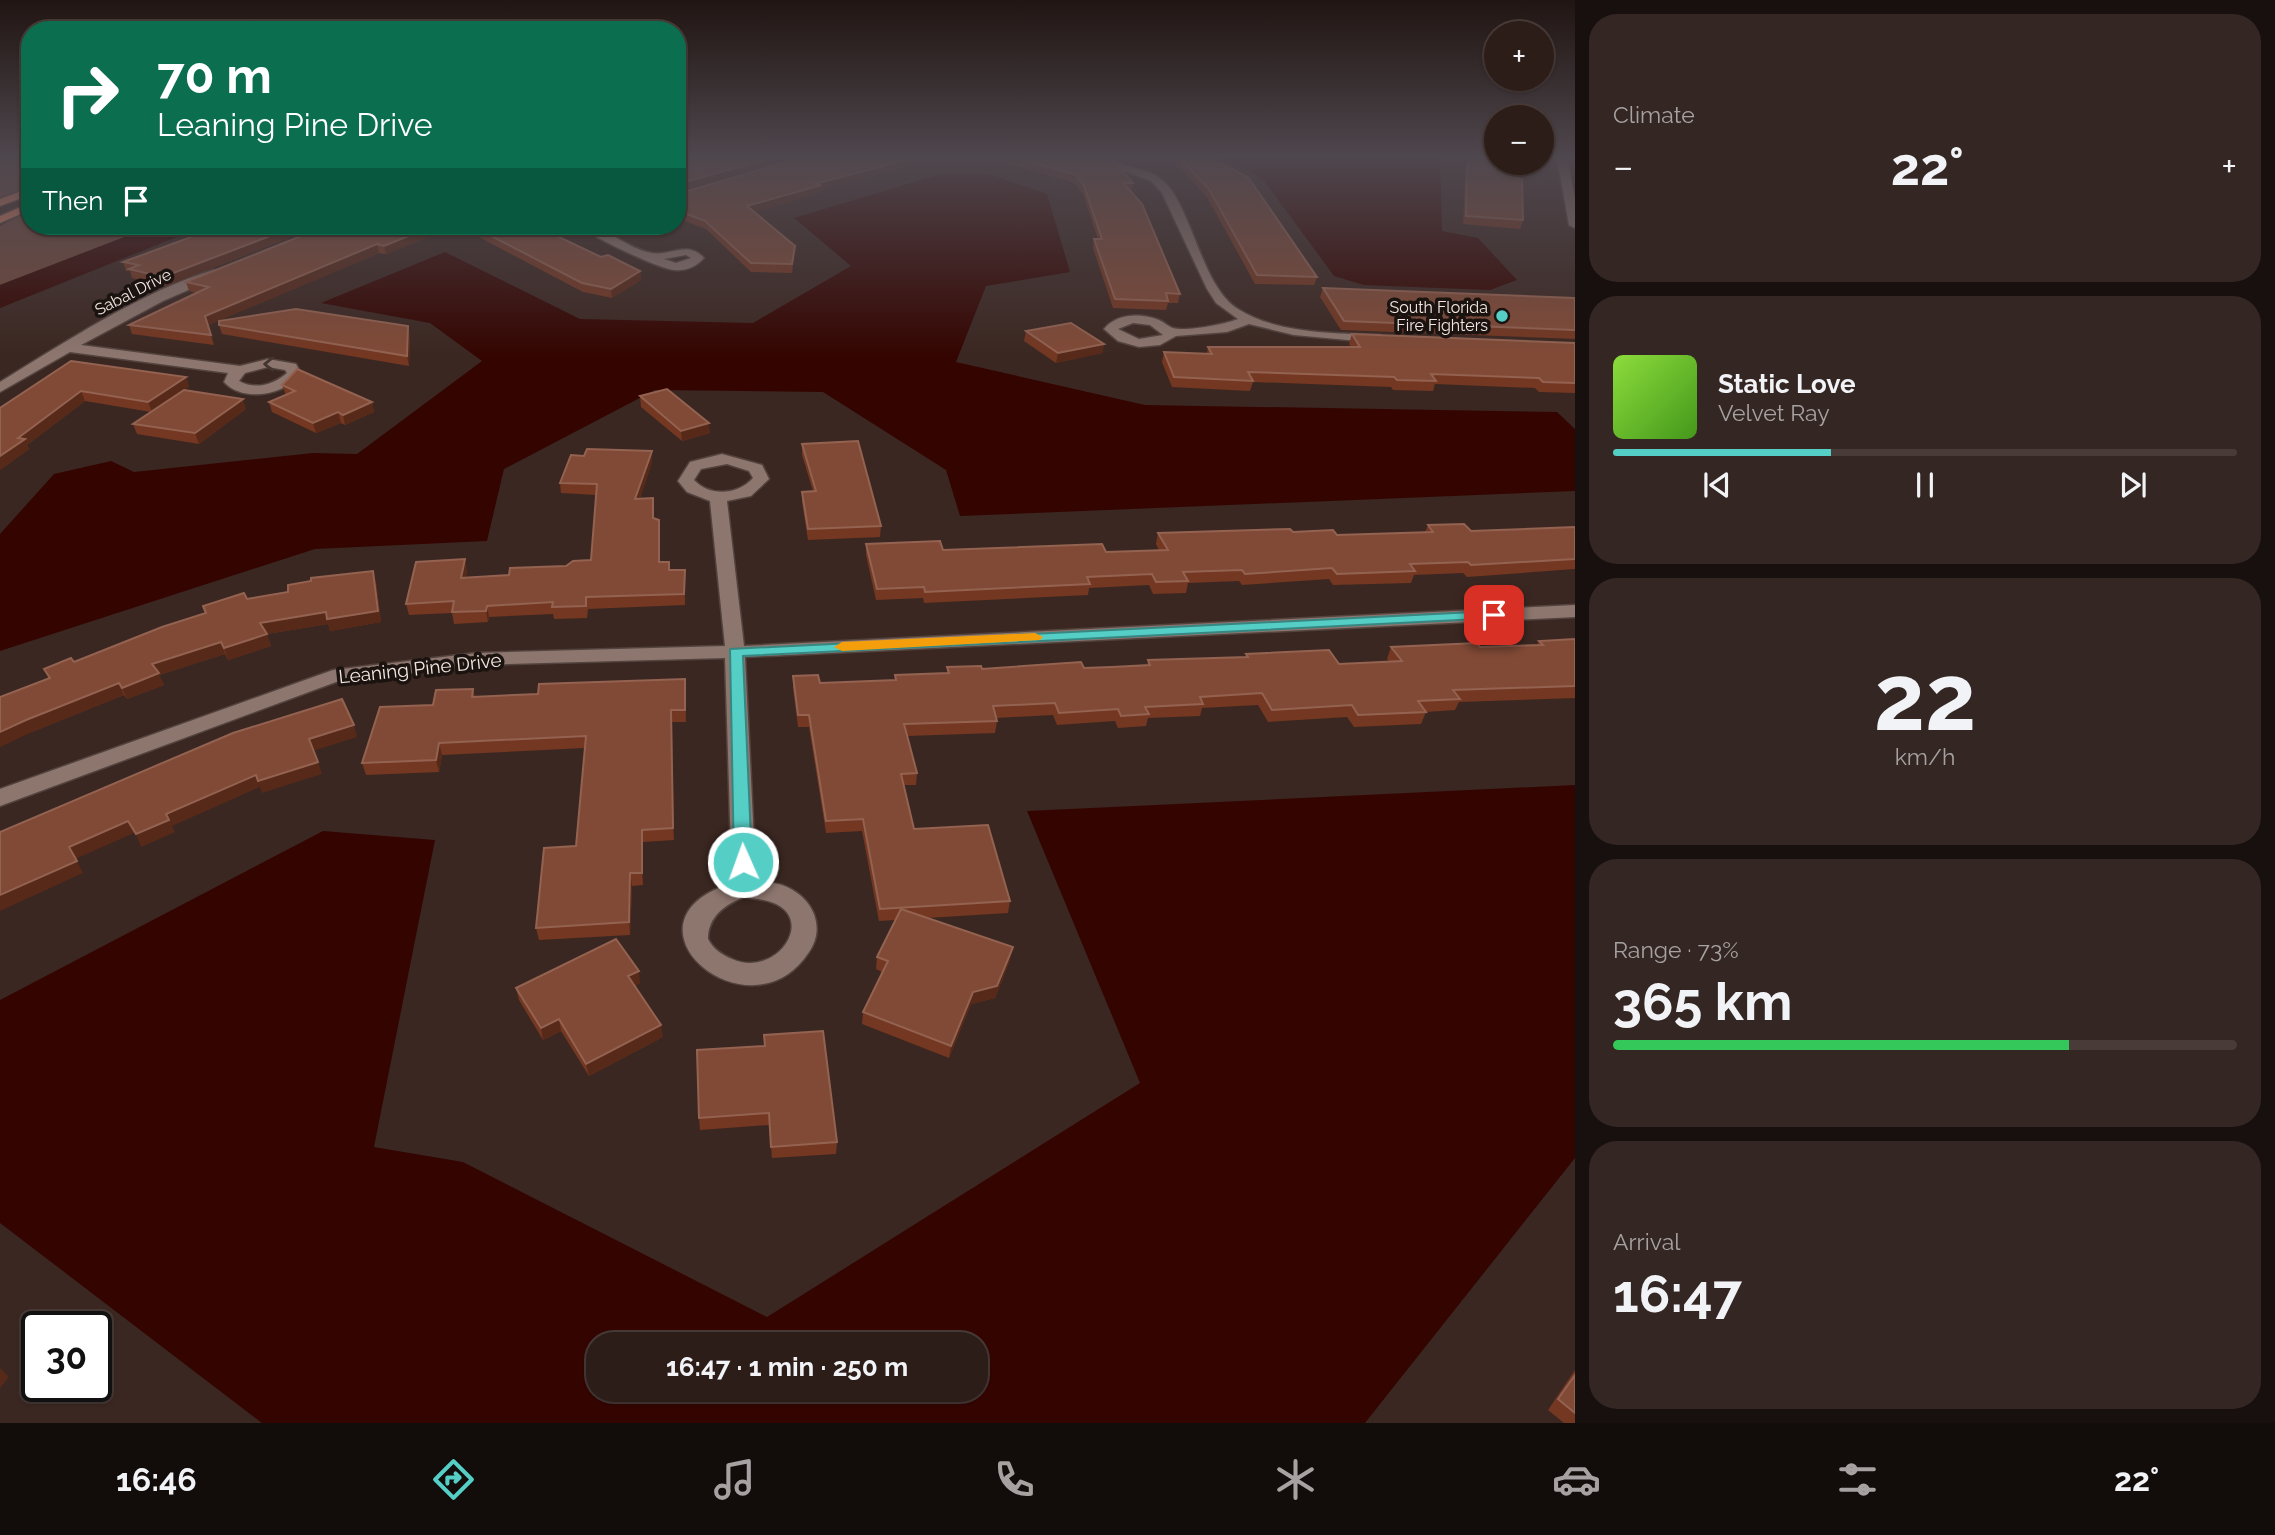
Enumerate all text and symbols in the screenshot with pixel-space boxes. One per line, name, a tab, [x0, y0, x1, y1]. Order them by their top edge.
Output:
map controls	[1484, 21, 1554, 175]
button: +	[1484, 21, 1554, 91]
text: 70 m	[157, 47, 272, 104]
icon: right	[42, 49, 133, 140]
text: Climate	[1613, 101, 1695, 128]
button: −	[1484, 105, 1554, 175]
text: Leaning Pine Drive	[157, 106, 433, 143]
text: 22°	[1891, 136, 1964, 197]
text: −	[1613, 144, 1633, 189]
text: +	[2221, 144, 2237, 189]
icon: arrive	[117, 182, 155, 220]
text: Then	[42, 186, 103, 216]
street label: Sabal Drive	[92, 265, 174, 319]
place label: South Florida Fire Fighters	[1389, 298, 1488, 335]
marker: South Florida Fire Fighters	[1494, 308, 1510, 324]
one-way arrow	[264, 356, 274, 372]
text: Static Love	[1718, 369, 1856, 399]
text: Velvet Ray	[1718, 399, 1830, 426]
icon: previous	[1698, 466, 1736, 504]
icon: pause	[1906, 466, 1944, 504]
icon: next	[2114, 466, 2152, 504]
pin	[1464, 585, 1524, 645]
icon: arrive	[1475, 596, 1513, 634]
text: 22	[1874, 644, 1976, 751]
street label: Leaning Pine Drive	[337, 649, 503, 687]
text: km/h	[1895, 743, 1955, 770]
position arrow	[706, 825, 780, 899]
text: Range · 73%	[1613, 936, 1739, 963]
text: 365 km	[1613, 971, 1792, 1032]
text: Arrival	[1613, 1228, 1680, 1255]
text: 16:47	[1613, 1263, 1742, 1324]
speed limit sign: 30	[21, 1311, 112, 1402]
text: 16:47 · 1 min · 250 m	[666, 1352, 908, 1382]
icon: directions	[429, 1455, 478, 1504]
icon: music	[710, 1455, 759, 1504]
icon: phone	[990, 1455, 1039, 1504]
icon: climate	[1271, 1455, 1320, 1504]
icon: car	[1552, 1455, 1601, 1504]
icon: filters	[1833, 1455, 1882, 1504]
text: 16:46	[116, 1461, 197, 1498]
text: 22°	[2114, 1461, 2159, 1498]

